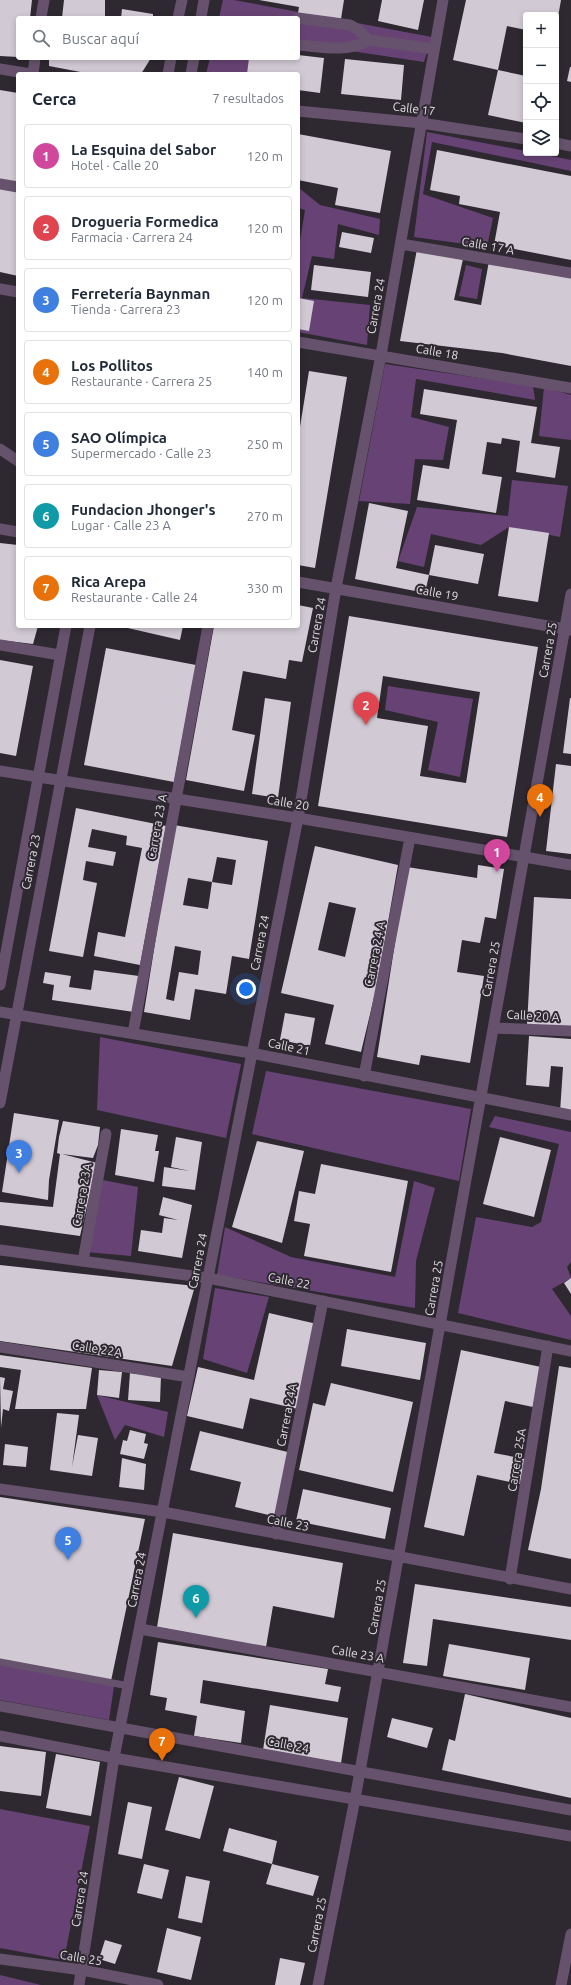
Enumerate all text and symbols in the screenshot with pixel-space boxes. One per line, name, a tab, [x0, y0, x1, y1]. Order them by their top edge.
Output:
map controls	[523, 12, 559, 156]
button: +	[523, 12, 559, 48]
search box	[16, 16, 300, 60]
icon: search	[30, 27, 52, 49]
text: Buscar aquí	[62, 30, 139, 47]
button: −	[523, 48, 559, 84]
button: locate	[523, 84, 559, 120]
text: Cerca	[32, 89, 77, 108]
text: 7 resultados	[213, 91, 284, 105]
street label: Calle 17	[392, 99, 436, 118]
button: layers	[523, 120, 559, 156]
text: La Esquina del Sabor	[71, 141, 216, 158]
text: 1	[42, 149, 50, 163]
text: 120 m	[247, 149, 283, 163]
text: Hotel · Calle 20	[71, 158, 159, 172]
text: Drogueria Formedica	[71, 213, 219, 230]
text: 2	[42, 221, 50, 235]
text: 120 m	[247, 221, 283, 235]
text: Farmacia · Carrera 24	[71, 230, 193, 244]
street label: Calle 17 A	[461, 234, 516, 257]
street label: Carrera 24	[364, 277, 387, 335]
text: Ferretería Baynman	[71, 285, 210, 302]
text: 3	[42, 293, 50, 307]
text: 120 m	[247, 293, 283, 307]
text: Tienda · Carrera 23	[71, 302, 181, 316]
street label: Calle 18	[415, 341, 459, 362]
text: Los Pollitos	[71, 357, 153, 374]
text: 4	[42, 365, 50, 379]
text: 140 m	[247, 365, 283, 379]
text: Restaurante · Carrera 25	[71, 374, 212, 388]
text: SAO Olímpica	[71, 429, 167, 446]
text: 5	[42, 437, 50, 451]
text: 250 m	[247, 437, 283, 451]
text: Supermercado · Calle 23	[71, 446, 212, 460]
text: Fundacion Jhonger's	[71, 501, 216, 518]
text: 6	[42, 509, 50, 523]
text: 270 m	[247, 509, 283, 523]
text: Lugar · Calle 23 A	[71, 518, 171, 532]
text: Rica Arepa	[71, 573, 146, 590]
text: 7	[42, 581, 50, 595]
text: 330 m	[247, 581, 283, 595]
street label: Calle 19	[415, 582, 459, 603]
text: Restaurante · Calle 24	[71, 590, 198, 604]
street label: Carrera 24	[305, 596, 328, 654]
street label: Carrera 25	[536, 621, 559, 679]
pin: 2	[353, 692, 379, 725]
pin: 4	[527, 784, 553, 817]
street label: Carrera 23 A	[144, 793, 169, 861]
street label: Calle 20	[266, 793, 310, 812]
street label: Carrera 23	[19, 833, 42, 891]
pin: 1	[484, 839, 510, 872]
street label: Carrera 24	[248, 914, 271, 972]
street label: Carrera 24 A	[362, 920, 387, 988]
street label: Carrera 25	[479, 940, 502, 998]
your location	[236, 979, 256, 999]
street label: Calle 20 A	[506, 1008, 560, 1023]
street label: Calle 21	[267, 1036, 311, 1057]
pin: 3	[6, 1140, 32, 1173]
street label: Carrera 23A	[70, 1162, 94, 1228]
street label: Carrera 24	[186, 1232, 209, 1290]
street label: Carrera 25	[422, 1259, 445, 1317]
street label: Calle 22	[267, 1270, 311, 1291]
street label: Calle 22A	[71, 1338, 123, 1359]
street label: Carrera 24A	[274, 1382, 299, 1448]
street label: Carrera 25A	[505, 1427, 528, 1493]
street label: Calle 23	[266, 1512, 310, 1533]
pin: 5	[55, 1527, 81, 1560]
street label: Carrera 24	[125, 1551, 148, 1609]
street label: Carrera 25	[365, 1578, 388, 1636]
pin: 6	[183, 1585, 209, 1618]
street label: Calle 23 A	[331, 1642, 386, 1665]
pin: 7	[149, 1728, 175, 1761]
street label: Calle 24	[266, 1734, 311, 1755]
street label: Carrera 24	[69, 1870, 90, 1928]
street label: Carrera 25	[305, 1896, 328, 1954]
street label: Calle 25	[59, 1948, 103, 1967]

